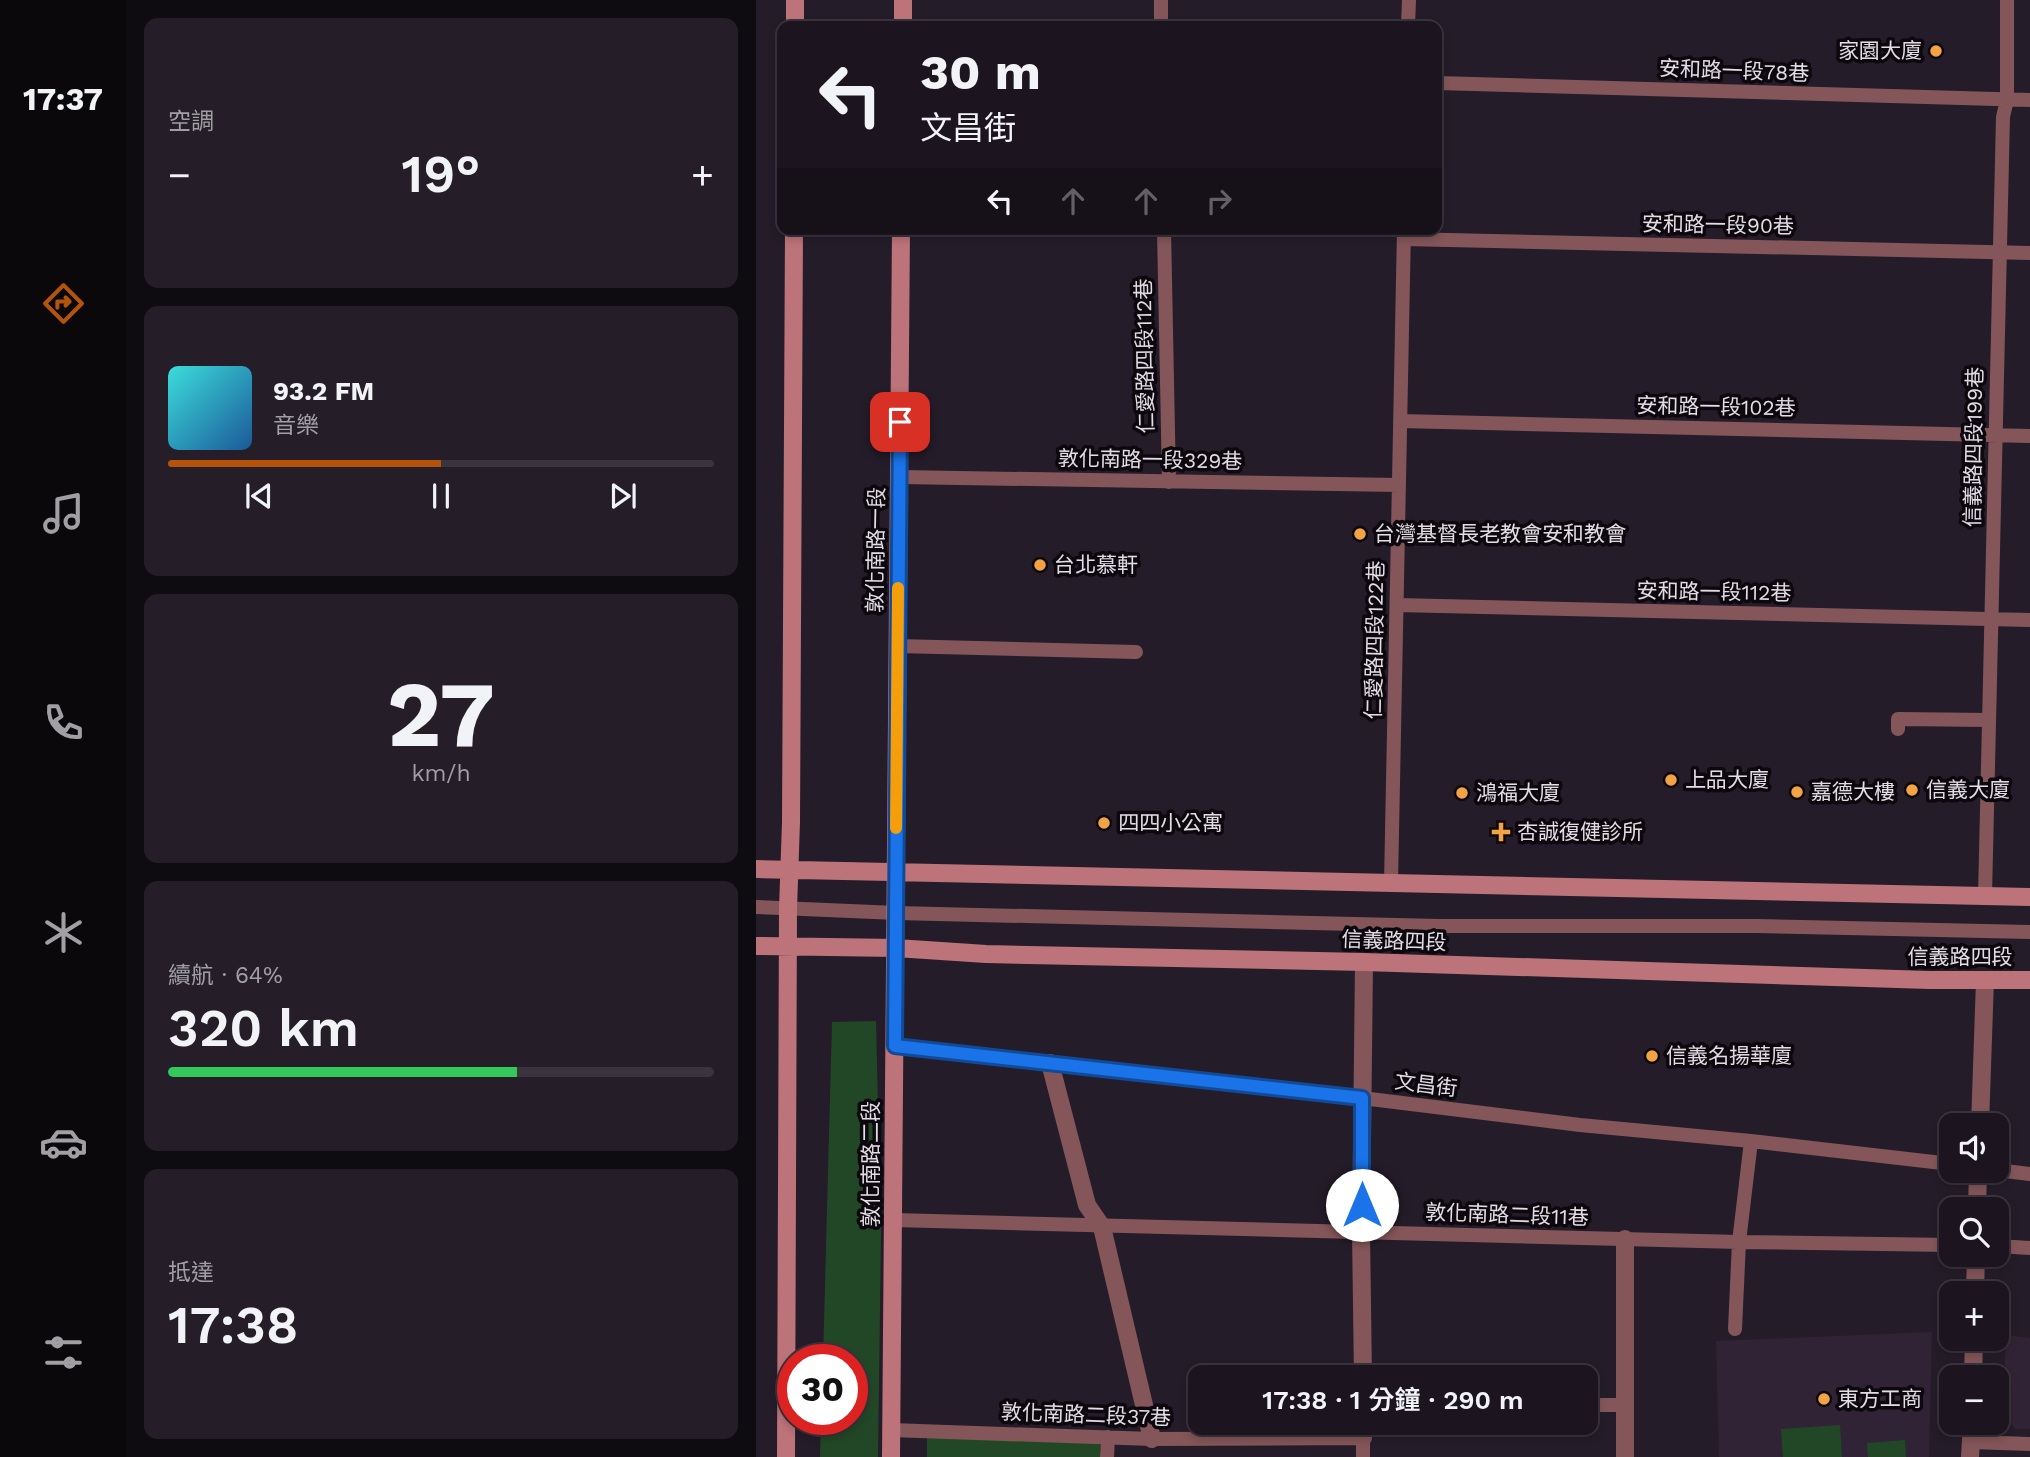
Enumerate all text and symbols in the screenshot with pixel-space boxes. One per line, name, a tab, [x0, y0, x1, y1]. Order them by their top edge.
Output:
place label: 家園大廈	[1838, 38, 1922, 63]
text: 30 m	[920, 43, 1041, 101]
marker: 家園大廈	[1928, 43, 1944, 59]
icon: left	[805, 49, 896, 140]
street label: 安和路一段78巷	[1658, 55, 1810, 86]
text: 17:37	[23, 80, 103, 118]
text: 空調	[168, 108, 214, 135]
text: 文昌街	[920, 109, 1016, 147]
text: 19°	[402, 144, 480, 205]
text: −	[168, 153, 191, 197]
text: +	[691, 153, 714, 197]
icon: left	[981, 182, 1019, 220]
icon: ahead	[1054, 182, 1092, 220]
icon: ahead	[1127, 182, 1165, 220]
icon: right	[1200, 182, 1238, 220]
street label: 安和路一段90巷	[1642, 211, 1794, 238]
street label: 仁愛路四段112巷	[1131, 278, 1158, 434]
icon: directions	[39, 279, 88, 328]
street label: 信義路四段199巷	[1960, 367, 1987, 527]
text: 93.2 FM	[273, 376, 374, 406]
pin	[870, 392, 930, 452]
street label: 安和路一段102巷	[1636, 393, 1796, 420]
icon: arrive	[881, 403, 919, 441]
text: 音樂	[273, 412, 319, 439]
street label: 敦化南路一段329巷	[1058, 445, 1242, 474]
icon: previous	[240, 477, 278, 515]
icon: pause	[422, 477, 460, 515]
icon: next	[604, 477, 642, 515]
street label: 敦化南路一段	[862, 487, 889, 613]
icon: music	[39, 489, 88, 538]
place label: 台灣基督長老教會安和教會	[1374, 521, 1626, 546]
marker: 台灣基督長老教會安和教會	[1352, 526, 1368, 542]
place label: 台北慕軒	[1054, 552, 1138, 577]
marker: 台北慕軒	[1032, 557, 1048, 573]
street label: 仁愛路四段122巷	[1361, 560, 1388, 720]
street label: 安和路一段112巷	[1636, 578, 1792, 605]
text: 27	[387, 661, 495, 768]
icon: phone	[39, 698, 88, 747]
text: km/h	[411, 760, 471, 787]
place label: 上品大廈	[1685, 767, 1769, 792]
marker: 上品大廈	[1663, 772, 1679, 788]
place label: 信義大廈	[1926, 777, 2010, 802]
place label: 嘉德大樓	[1811, 779, 1895, 804]
place label: 鴻福大廈	[1476, 780, 1560, 805]
marker: 信義大廈	[1904, 782, 1920, 798]
marker: 嘉德大樓	[1789, 784, 1805, 800]
marker: 鴻福大廈	[1454, 785, 1470, 801]
place label: 四四小公寓	[1118, 810, 1223, 835]
marker: 四四小公寓	[1096, 815, 1112, 831]
place label: 杏誠復健診所	[1517, 819, 1643, 844]
marker: 杏誠復健診所	[1491, 822, 1511, 842]
icon: climate	[39, 908, 88, 957]
street label: 信義路四段	[1341, 926, 1447, 955]
street label: 信義路四段	[1908, 944, 2013, 969]
text: 續航 · 64%	[168, 962, 283, 989]
text: 320 km	[168, 998, 359, 1059]
place label: 信義名揚華廈	[1666, 1043, 1792, 1068]
marker: 信義名揚華廈	[1644, 1048, 1660, 1064]
street label: 文昌街	[1393, 1068, 1459, 1101]
street label: 敦化南路二段	[858, 1101, 883, 1227]
map controls	[1939, 1113, 2009, 1435]
button: sound	[1939, 1113, 2009, 1183]
icon: car	[39, 1118, 88, 1167]
position arrow	[1325, 1168, 1399, 1242]
button: search	[1939, 1197, 2009, 1267]
street label: 敦化南路二段11巷	[1425, 1199, 1589, 1230]
text: 抵達	[168, 1259, 214, 1286]
button: +	[1939, 1281, 2009, 1351]
text: 17:38	[168, 1295, 298, 1356]
icon: filters	[39, 1328, 88, 1377]
speed limit sign: 30	[777, 1344, 868, 1435]
button: −	[1939, 1365, 2009, 1435]
text: 17:38 · 1 分鐘 · 290 m	[1262, 1385, 1524, 1415]
place label: 東方工商	[1838, 1386, 1922, 1411]
marker: 東方工商	[1816, 1391, 1832, 1407]
street label: 敦化南路二段37巷	[1001, 1399, 1171, 1430]

